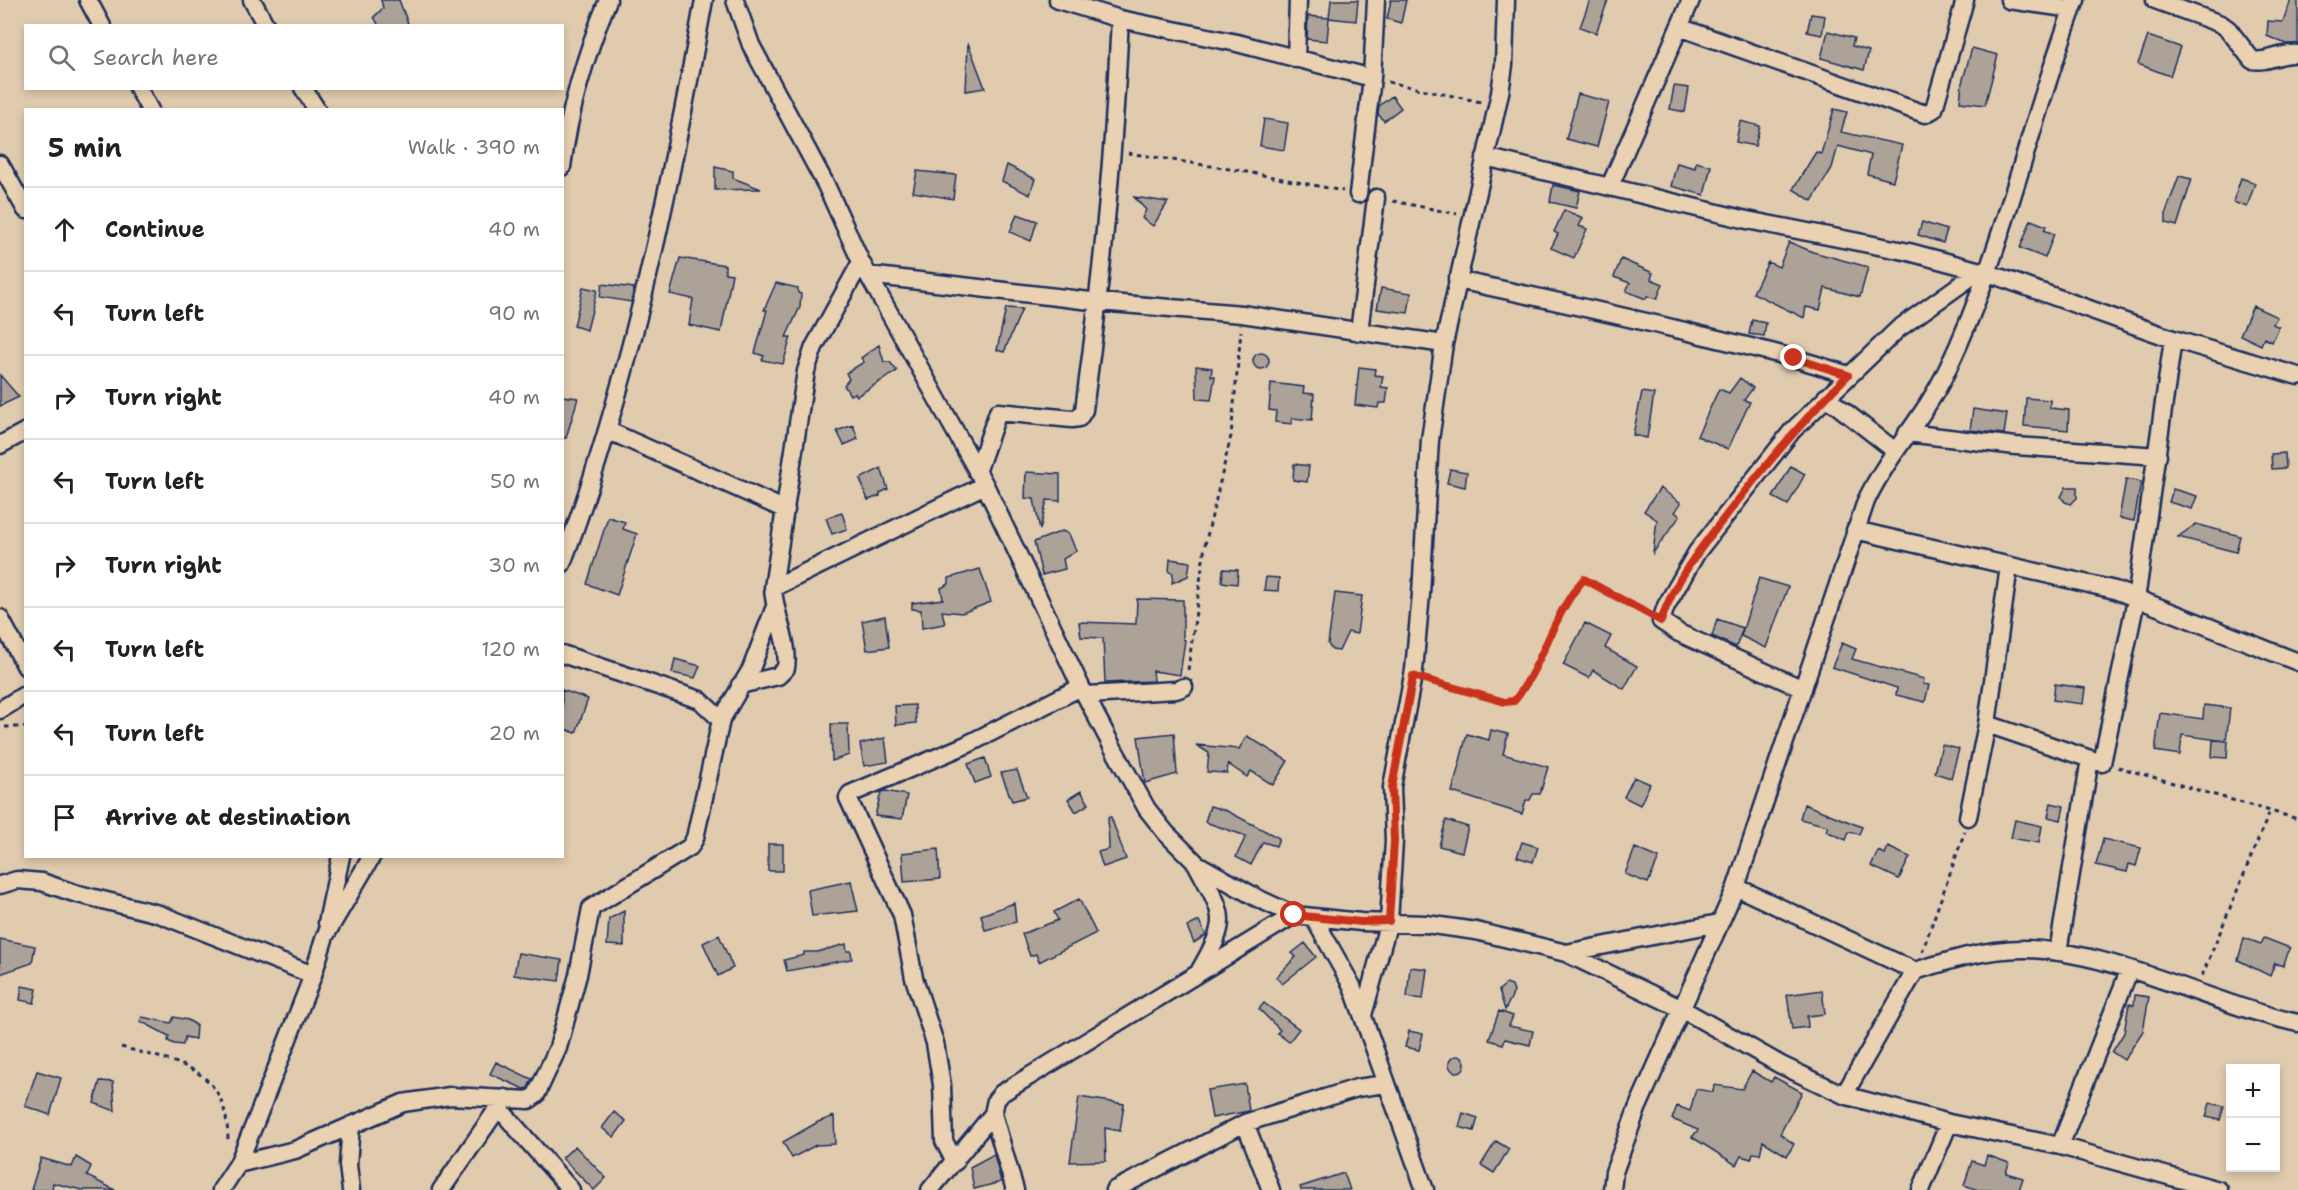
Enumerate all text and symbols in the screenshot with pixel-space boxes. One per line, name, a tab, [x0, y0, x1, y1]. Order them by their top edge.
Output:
search box	[24, 24, 564, 90]
icon: search	[45, 41, 78, 74]
text: Search here	[93, 43, 219, 72]
text: 5 min	[48, 130, 122, 165]
text: Walk · 390 m	[408, 134, 540, 160]
icon: ahead	[48, 213, 81, 246]
text: Continue	[105, 215, 205, 244]
text: 40 m	[488, 216, 540, 242]
icon: left	[48, 297, 81, 330]
text: Turn left	[105, 299, 204, 328]
text: 90 m	[488, 300, 540, 326]
route end	[1780, 344, 1806, 370]
icon: right	[48, 381, 81, 414]
text: Turn right	[105, 383, 222, 412]
text: 40 m	[488, 384, 540, 410]
icon: left	[48, 465, 81, 498]
text: Turn left	[105, 467, 204, 496]
text: 50 m	[490, 468, 540, 494]
icon: right	[48, 549, 81, 582]
text: Turn right	[105, 551, 222, 580]
text: 30 m	[488, 552, 540, 578]
icon: left	[48, 633, 81, 666]
text: Turn left	[105, 635, 204, 664]
text: 120 m	[481, 636, 540, 662]
icon: left	[48, 717, 81, 750]
text: Turn left	[105, 719, 204, 748]
text: 20 m	[489, 720, 540, 746]
icon: arrive	[48, 801, 81, 834]
text: Arrive at destination	[105, 803, 351, 832]
route start	[1280, 901, 1306, 927]
map controls	[2226, 1064, 2280, 1172]
button: +	[2226, 1064, 2280, 1118]
button: −	[2226, 1118, 2280, 1172]

